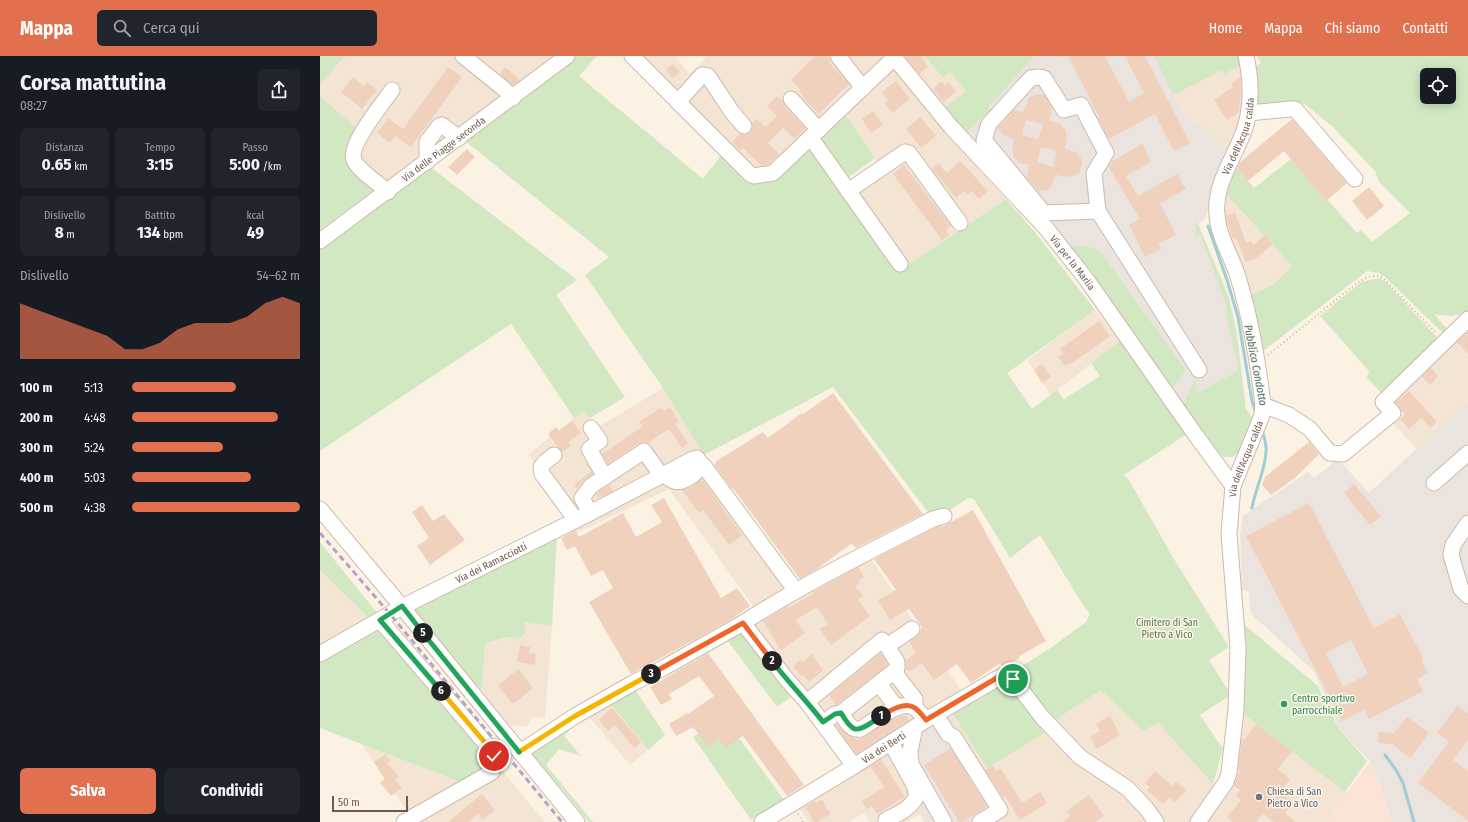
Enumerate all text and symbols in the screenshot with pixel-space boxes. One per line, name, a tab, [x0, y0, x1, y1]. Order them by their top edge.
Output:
search box	[97, 10, 377, 46]
text: Mappa	[20, 17, 73, 40]
icon: search	[111, 17, 133, 39]
text: Cerca qui	[143, 19, 199, 37]
text: Home	[1209, 20, 1242, 37]
text: Mappa	[1264, 20, 1303, 37]
text: Chi siamo	[1325, 20, 1380, 37]
text: Contatti	[1402, 20, 1448, 37]
map controls	[1420, 68, 1456, 104]
button: locate	[1420, 68, 1456, 104]
text: Corsa mattutina	[20, 69, 166, 96]
button: share	[258, 69, 300, 111]
street label: Via dell'Acqua calda	[1220, 97, 1257, 177]
text: 08:27	[20, 98, 47, 113]
street label: Via delle Piagge seconda	[400, 114, 488, 185]
text: Distanza	[46, 141, 84, 154]
text: Tempo	[145, 141, 175, 154]
text: Passo	[243, 141, 268, 154]
text: 0.65	[41, 154, 72, 175]
text: 3:15	[147, 154, 173, 175]
text: 5:00	[229, 154, 260, 175]
text: km	[72, 160, 88, 173]
text: /km	[260, 160, 281, 173]
text: Dislivello	[44, 209, 85, 222]
text: Battito	[145, 209, 175, 222]
text: kcal	[246, 209, 264, 222]
text: 8	[55, 222, 64, 243]
text: 134	[137, 222, 161, 243]
text: 49	[247, 222, 264, 243]
text: m	[64, 228, 75, 241]
text: bpm	[161, 228, 183, 241]
street label: Via per la Marlia	[1047, 233, 1097, 293]
text: Dislivello	[20, 268, 69, 283]
text: 54–62 m	[256, 268, 300, 283]
water label: Pubblico Condotto	[1241, 323, 1270, 407]
text: 100 m	[20, 380, 52, 395]
text: 5:13	[84, 380, 103, 395]
text: 200 m	[20, 410, 53, 425]
text: 4:48	[84, 410, 106, 425]
street label: Via dell'Acqua calda	[1227, 419, 1266, 497]
text: 300 m	[20, 440, 53, 455]
text: 5:24	[84, 440, 105, 455]
text: 400 m	[20, 470, 54, 485]
text: 5:03	[84, 470, 105, 485]
text: 500 m	[20, 500, 53, 515]
text: 4:38	[84, 500, 106, 515]
street label: Via dei Ramacciotti	[454, 541, 529, 586]
park label: Cimitero di San Pietro a Vico	[1136, 617, 1198, 641]
pin: 5	[413, 623, 433, 643]
text: 5	[420, 626, 426, 639]
pin: 2	[762, 651, 782, 671]
text: 2	[769, 654, 775, 667]
pin	[996, 662, 1030, 696]
pin: 3	[641, 664, 661, 684]
text: 3	[648, 667, 654, 680]
icon: arrive	[1002, 668, 1024, 690]
pin: 6	[431, 681, 451, 701]
text: 6	[438, 684, 444, 697]
place label: Centro sportivo parrocchiale	[1292, 693, 1355, 717]
marker: Centro sportivo parrocchiale	[1279, 699, 1289, 709]
pin: 1	[871, 706, 891, 726]
text: 1	[879, 709, 883, 722]
street label: Via dei Berti	[860, 729, 908, 766]
pin	[477, 739, 511, 773]
icon: check	[483, 745, 505, 767]
button: Salva	[20, 768, 156, 814]
button: Condividi	[164, 768, 300, 814]
place label: Chiesa di San Pietro a Vico	[1267, 786, 1322, 810]
marker: Chiesa di San Pietro a Vico	[1254, 792, 1264, 802]
scale bar	[332, 794, 408, 813]
text: 50 m	[338, 796, 360, 809]

